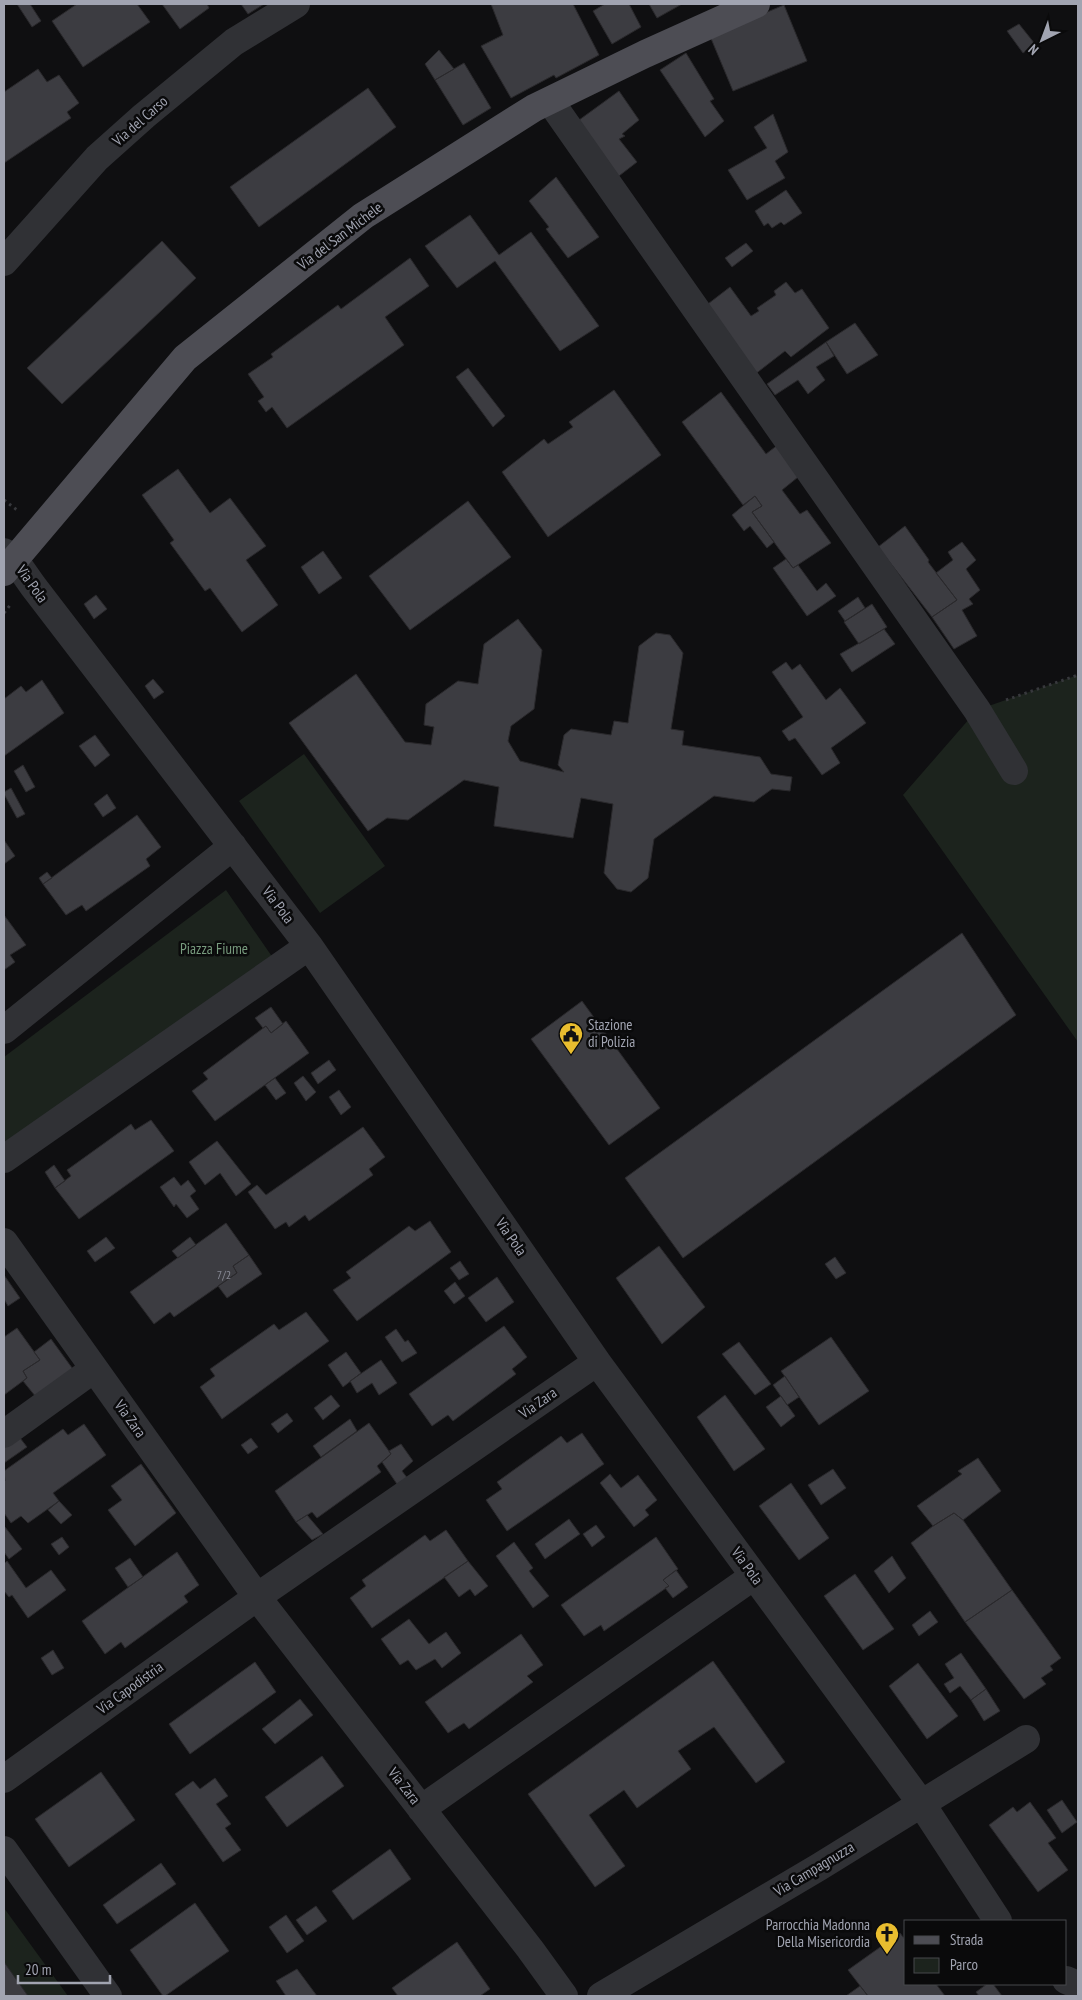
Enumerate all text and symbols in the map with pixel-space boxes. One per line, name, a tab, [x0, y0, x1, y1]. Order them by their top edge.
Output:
north arrow	[1017, 15, 1067, 65]
text: N	[1024, 40, 1042, 59]
street label: Via del Carso	[107, 91, 171, 150]
street label: Via del San Michele	[293, 197, 386, 274]
street label: Via Pola	[12, 560, 52, 606]
street label: Via Pola	[258, 882, 299, 927]
park label: Piazza Fiume	[180, 939, 248, 958]
place label: Stazione di Polizia	[588, 1015, 635, 1051]
public building icon: Stazione di Polizia	[558, 1021, 584, 1055]
street label: Via Pola	[491, 1213, 531, 1259]
house number: 7/2	[217, 1267, 231, 1282]
street label: Via Zara	[514, 1383, 560, 1423]
street label: Via Zara	[110, 1395, 150, 1441]
street label: Via Pola	[727, 1542, 767, 1588]
street label: Via Capodistria	[92, 1657, 167, 1719]
street label: Via Zara	[383, 1763, 425, 1808]
street label: Via Campagnuzza	[769, 1837, 858, 1901]
place label: Parrocchia Madonna Della Misericordia	[766, 1915, 870, 1951]
legend	[904, 1920, 1067, 1985]
church icon: Parrocchia Madonna Della Misericordia	[874, 1921, 900, 1955]
text: Strada	[950, 1930, 983, 1949]
scale bar	[18, 1952, 110, 1984]
text: Parco	[950, 1955, 978, 1974]
text: 20 m	[25, 1960, 51, 1979]

